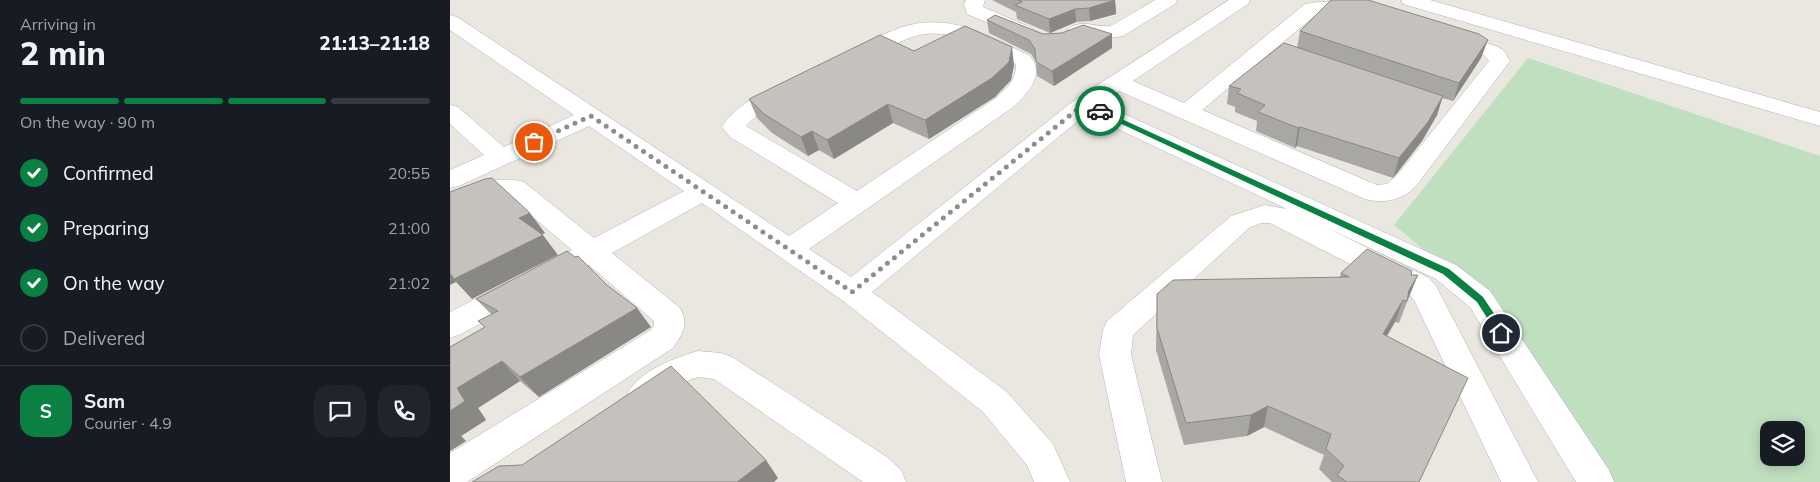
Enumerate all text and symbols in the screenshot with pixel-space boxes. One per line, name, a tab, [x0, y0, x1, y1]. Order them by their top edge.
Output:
text: Arriving in	[20, 14, 96, 34]
text: 21:13–21:18	[319, 31, 430, 55]
text: 2 min	[20, 33, 106, 73]
courier	[1075, 86, 1125, 136]
icon: car	[1086, 97, 1114, 125]
text: On the way · 90 m	[20, 112, 155, 132]
pin	[513, 121, 555, 163]
icon: bag	[520, 128, 548, 156]
icon: check	[20, 159, 48, 187]
text: Confirmed	[63, 161, 154, 185]
text: 20:55	[388, 163, 430, 183]
icon: check	[20, 214, 48, 242]
text: Preparing	[63, 216, 149, 240]
text: 21:00	[388, 218, 430, 238]
icon: check	[20, 269, 48, 297]
text: On the way	[63, 271, 165, 295]
text: 21:02	[388, 273, 430, 293]
pin	[1480, 312, 1522, 354]
icon: home	[1487, 319, 1515, 347]
text: Delivered	[63, 326, 145, 350]
button: chat	[314, 385, 366, 437]
button: phone	[378, 385, 430, 437]
text: Sam	[84, 389, 125, 413]
text: S	[40, 399, 52, 423]
text: Courier · 4.9	[84, 413, 172, 433]
map controls	[1760, 421, 1805, 466]
button: layers	[1760, 421, 1805, 466]

